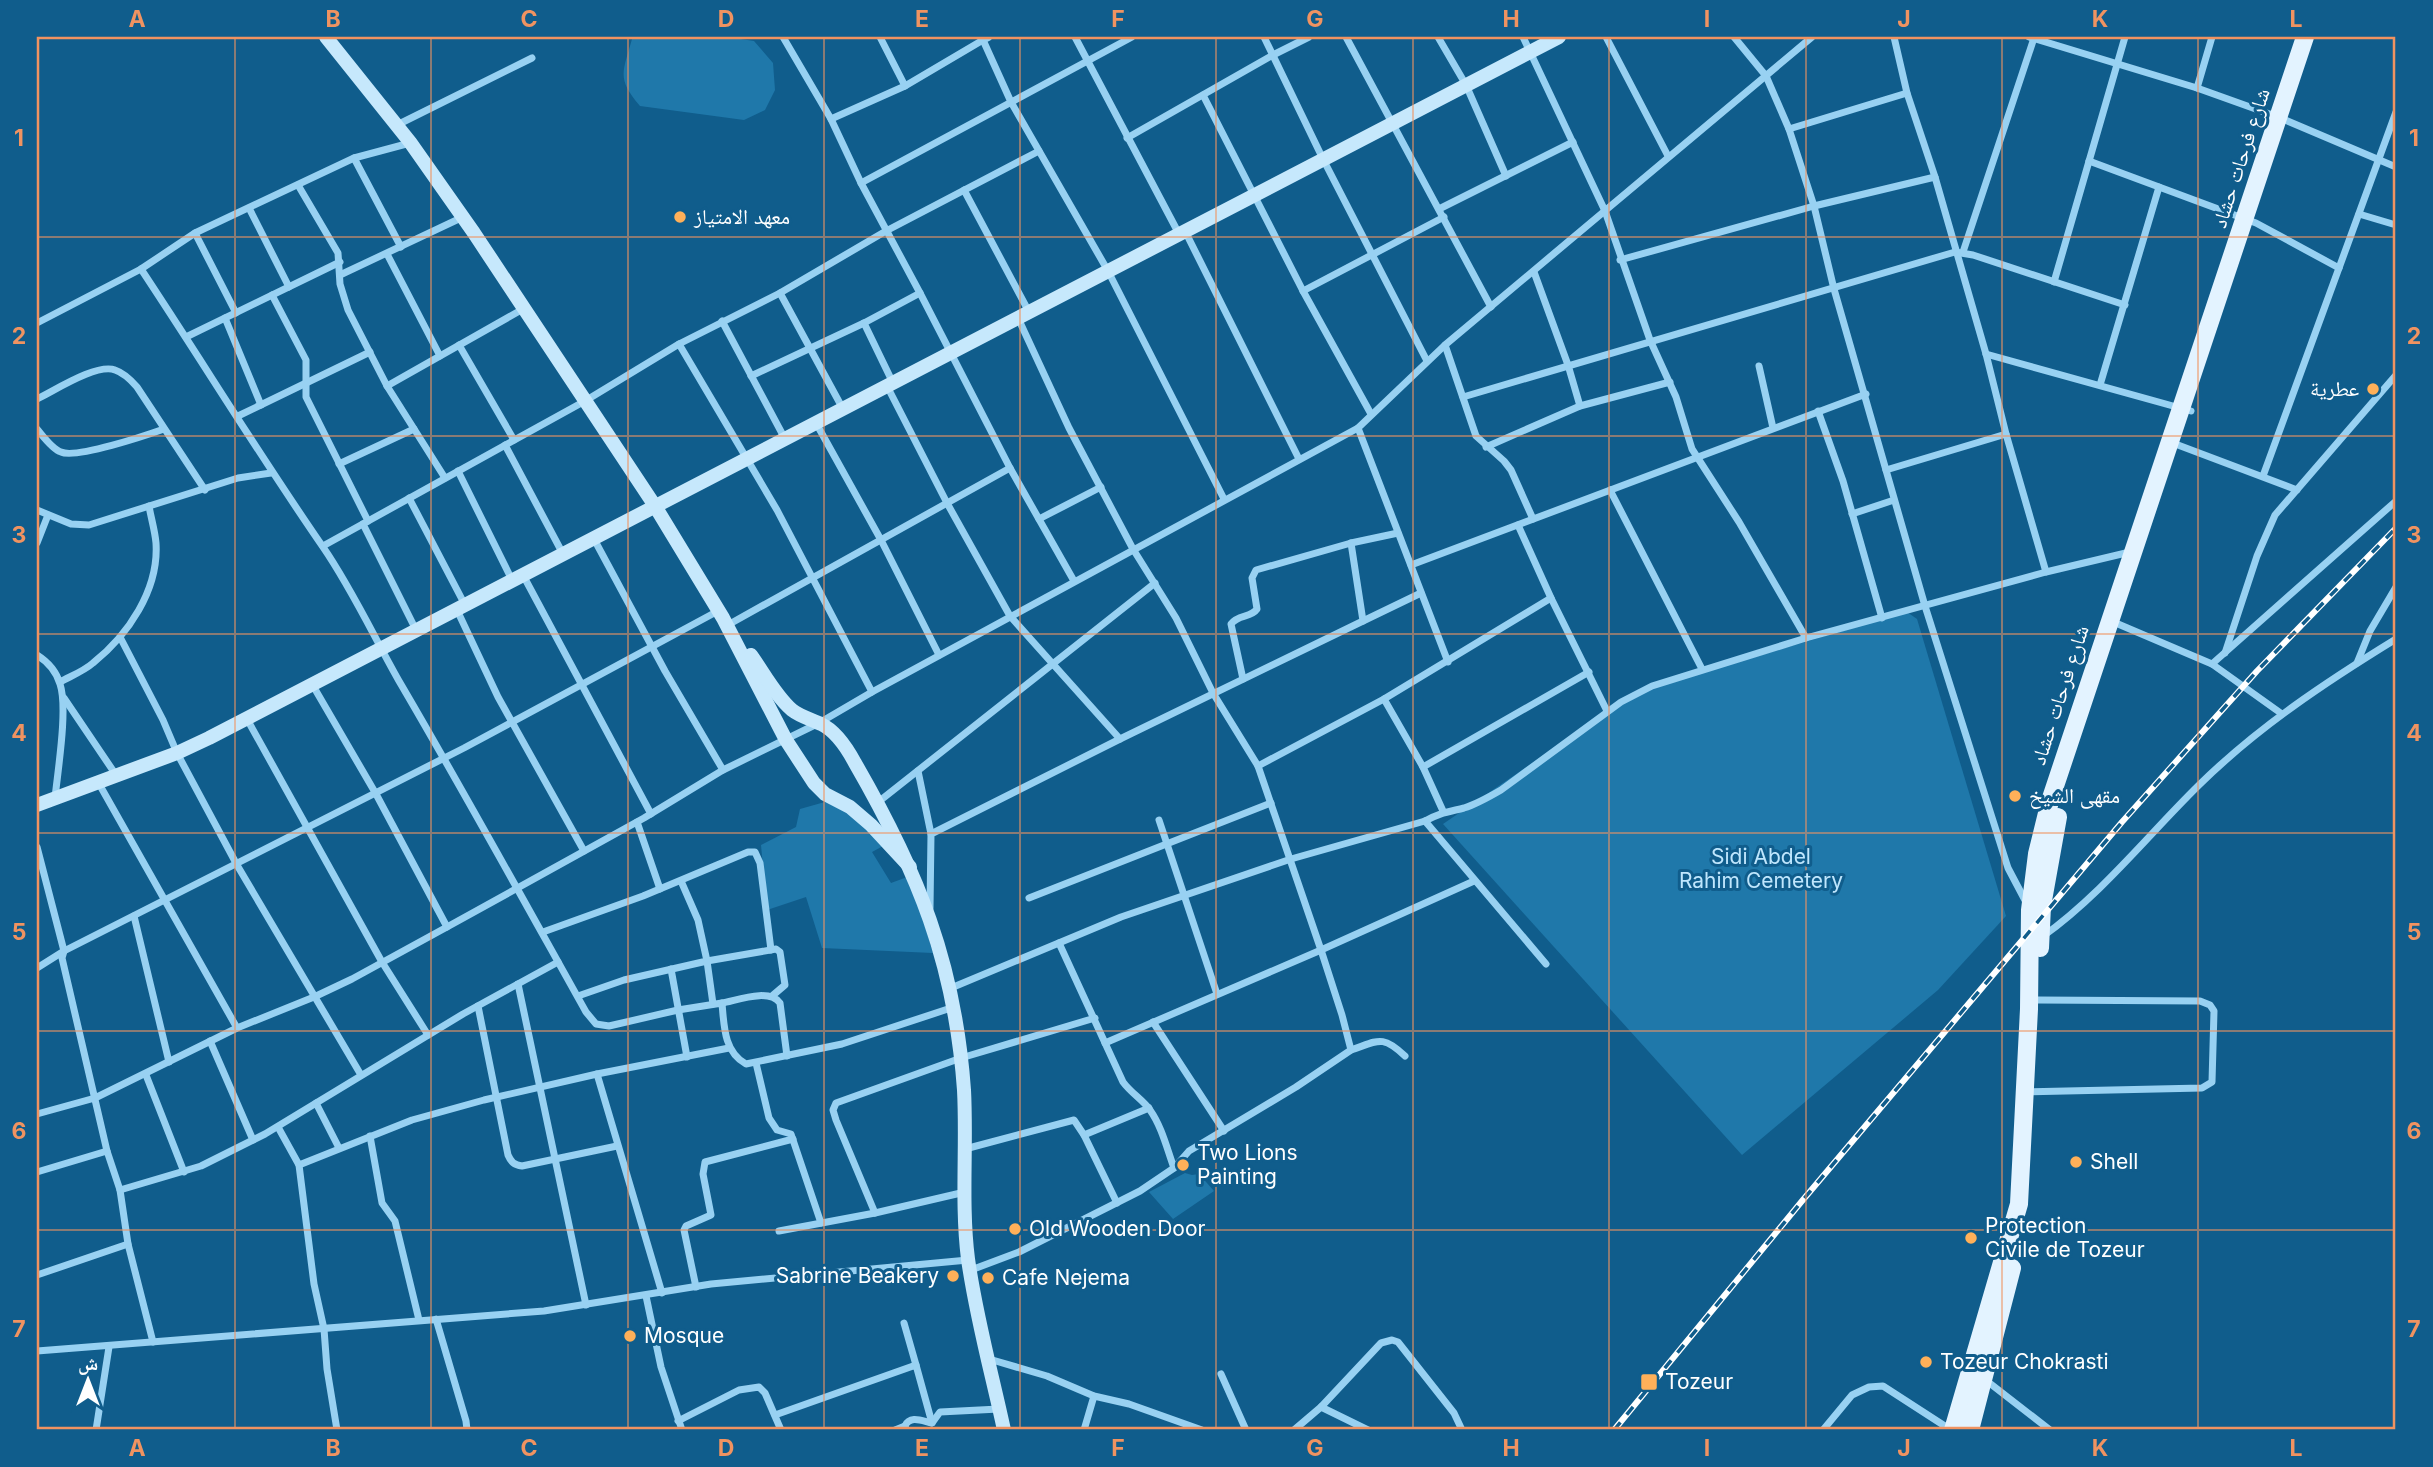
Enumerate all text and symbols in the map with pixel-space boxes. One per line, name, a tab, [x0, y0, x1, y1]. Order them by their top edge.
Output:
text: A	[128, 5, 146, 33]
text: B	[325, 5, 341, 33]
text: C	[520, 5, 538, 33]
text: D	[718, 5, 734, 33]
text: E	[915, 5, 929, 33]
text: F	[1111, 5, 1125, 33]
text: G	[1306, 5, 1324, 33]
text: H	[1502, 5, 1520, 33]
text: I	[1704, 5, 1710, 33]
text: J	[1897, 5, 1911, 33]
text: K	[2092, 5, 2108, 33]
text: L	[2289, 5, 2303, 33]
street label: شارع فرحات حشاد	[2206, 85, 2276, 231]
text: 1	[14, 124, 24, 152]
text: 1	[2409, 124, 2419, 152]
place label: معهد الامتياز	[693, 204, 790, 229]
marker: معهد الامتياز	[672, 209, 688, 225]
text: 2	[12, 322, 26, 350]
text: 2	[2407, 322, 2421, 350]
place label: عطرية	[2310, 376, 2359, 401]
marker: عطرية	[2365, 381, 2381, 397]
text: 3	[12, 521, 26, 549]
text: 3	[2407, 521, 2421, 549]
street label: شارع فرحات حشاد	[2025, 622, 2095, 768]
text: 4	[11, 719, 27, 747]
text: 4	[2406, 719, 2422, 747]
place label: مقهى الشيخ	[2029, 783, 2120, 809]
marker: مقهى الشيخ	[2007, 788, 2023, 804]
park label: Sidi Abdel Rahim Cemetery	[1679, 844, 1843, 893]
text: 5	[12, 918, 26, 946]
text: 5	[2407, 918, 2421, 946]
text: 6	[12, 1117, 26, 1145]
text: 6	[2407, 1117, 2421, 1145]
place label: Two Lions Painting	[1197, 1140, 1298, 1189]
place label: Shell	[2090, 1149, 2138, 1174]
marker: Shell	[2068, 1154, 2084, 1170]
marker: Two Lions Painting	[1175, 1157, 1191, 1173]
place label: Protection Civile de Tozeur	[1985, 1213, 2145, 1262]
place label: Old Wooden Door	[1029, 1216, 1205, 1241]
marker: Old Wooden Door	[1007, 1221, 1023, 1237]
marker: Protection Civile de Tozeur	[1963, 1230, 1979, 1246]
place label: Sabrine Beakery	[776, 1263, 939, 1288]
place label: Cafe Nejema	[1002, 1265, 1130, 1290]
marker: Sabrine Beakery	[945, 1268, 961, 1284]
marker: Cafe Nejema	[980, 1270, 996, 1286]
text: 7	[12, 1315, 26, 1343]
text: 7	[2407, 1315, 2421, 1343]
place label: Mosque	[644, 1323, 724, 1348]
marker: Mosque	[622, 1328, 638, 1344]
north arrow	[52, 1344, 122, 1414]
place label: Tozeur Chokrasti	[1940, 1349, 2109, 1374]
text: ش	[78, 1352, 98, 1375]
marker: Tozeur Chokrasti	[1918, 1354, 1934, 1370]
place label: Tozeur	[1665, 1369, 1733, 1394]
marker: Tozeur	[1639, 1372, 1659, 1392]
text: A	[128, 1434, 146, 1462]
text: B	[325, 1434, 341, 1462]
text: C	[520, 1434, 538, 1462]
text: D	[718, 1434, 734, 1462]
text: E	[915, 1434, 929, 1462]
text: F	[1111, 1434, 1125, 1462]
text: G	[1306, 1434, 1324, 1462]
text: H	[1502, 1434, 1520, 1462]
text: I	[1704, 1434, 1710, 1462]
text: J	[1897, 1434, 1911, 1462]
text: K	[2092, 1434, 2108, 1462]
text: L	[2289, 1434, 2303, 1462]

